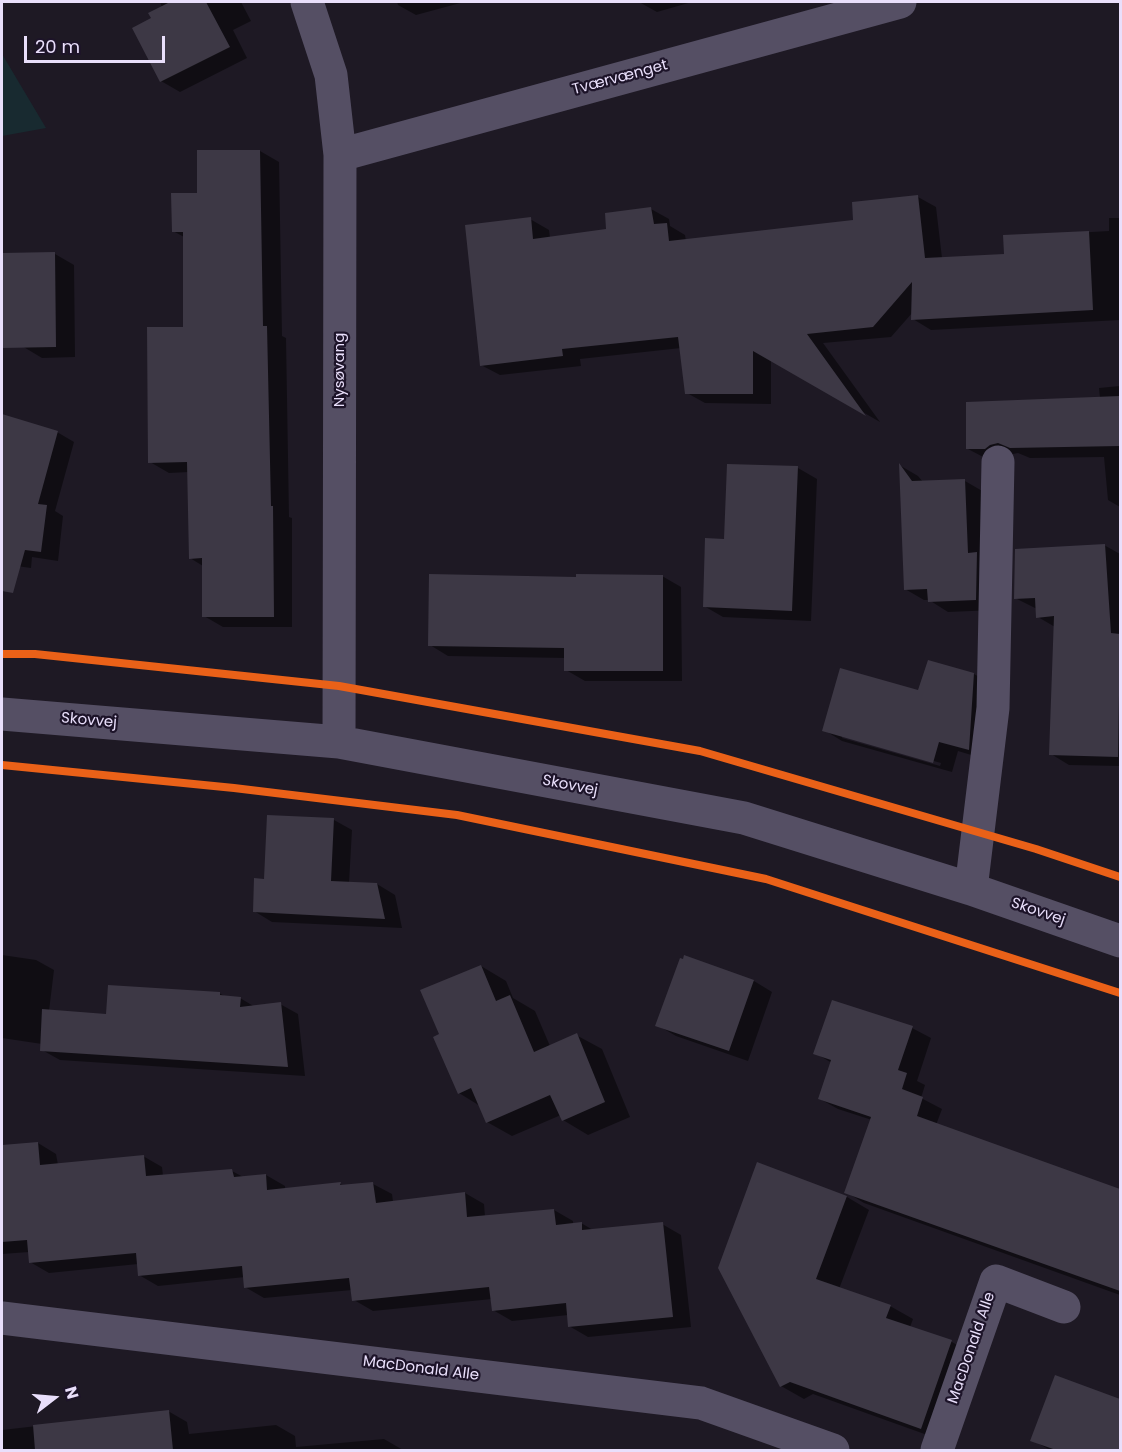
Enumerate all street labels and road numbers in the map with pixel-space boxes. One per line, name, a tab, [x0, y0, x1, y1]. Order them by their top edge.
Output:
street label: Tværvænget	[570, 57, 670, 99]
street label: Nysøvang	[331, 333, 349, 407]
street label: Skovvej	[60, 710, 118, 732]
street label: Skovvej	[541, 772, 599, 800]
street label: Skovvej	[1009, 894, 1067, 930]
street label: MacDonald Alle	[944, 1290, 1000, 1406]
street label: MacDonald Alle	[362, 1353, 480, 1385]

